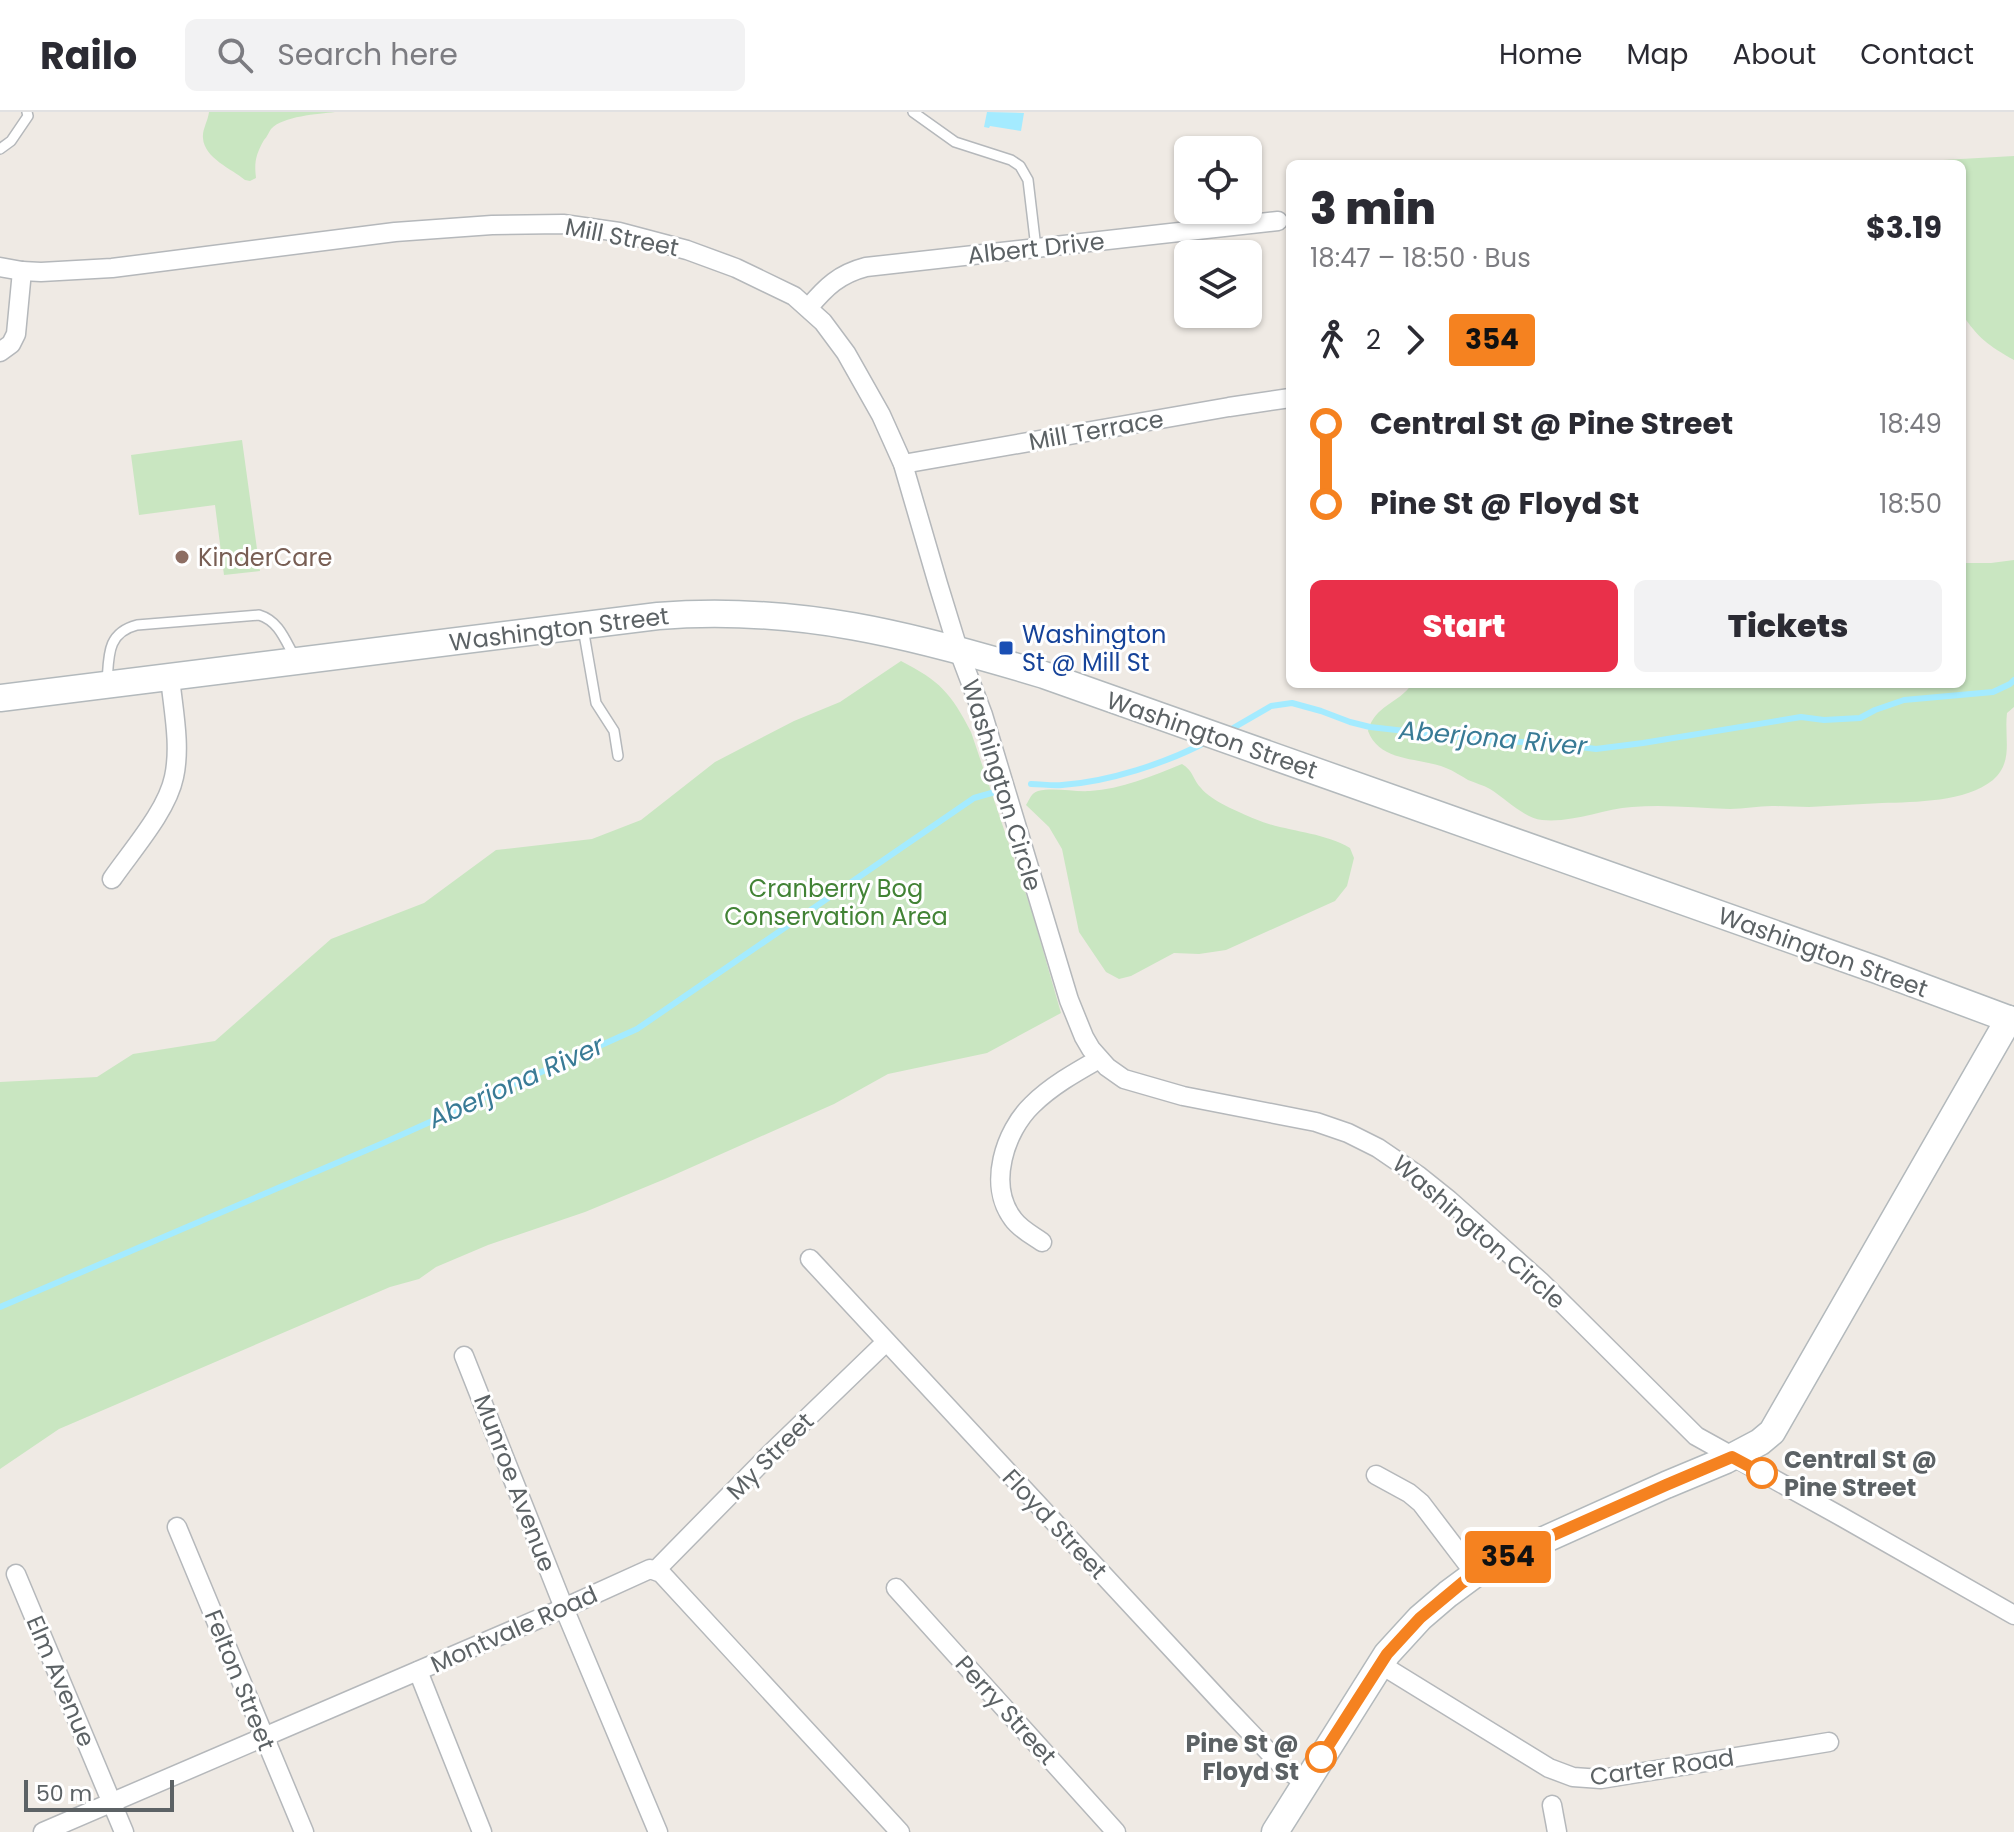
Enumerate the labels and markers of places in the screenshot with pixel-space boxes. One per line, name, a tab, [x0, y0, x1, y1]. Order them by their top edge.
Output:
place label: KinderCare	[198, 541, 332, 574]
marker: KinderCare	[173, 548, 191, 566]
place label: Washington St @ Mill St	[1022, 618, 1166, 679]
marker: Washington St @ Mill St	[997, 639, 1015, 657]
place label: Central St @ Pine Street	[1784, 1443, 1937, 1504]
marker: Central St @ Pine Street	[1747, 1458, 1777, 1488]
place label: Pine St @ Floyd St	[1185, 1727, 1299, 1788]
marker: Pine St @ Floyd St	[1306, 1742, 1336, 1772]

